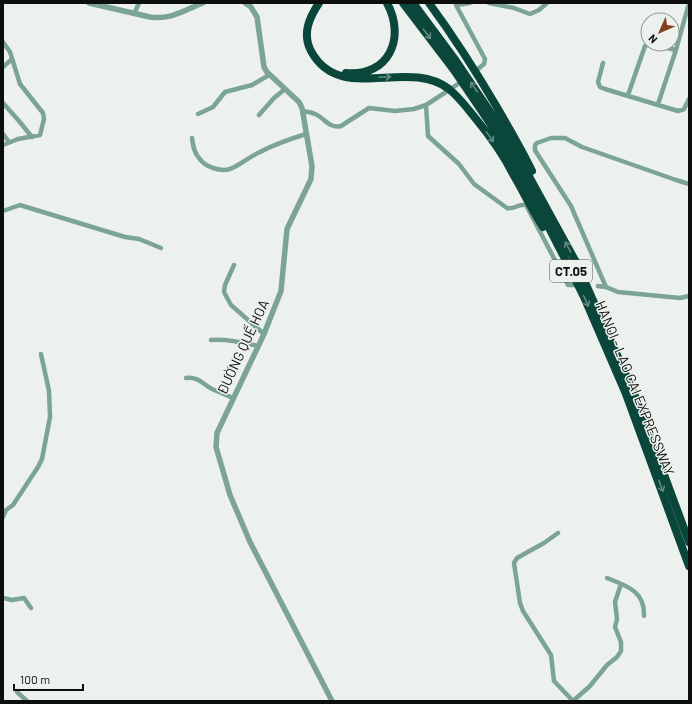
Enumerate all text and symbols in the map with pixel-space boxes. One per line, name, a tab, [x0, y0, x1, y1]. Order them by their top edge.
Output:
north arrow	[640, 12, 680, 52]
one-way arrow	[423, 28, 431, 39]
text: N	[645, 32, 660, 47]
one-way arrow	[378, 74, 391, 81]
one-way arrow	[470, 81, 478, 92]
one-way arrow	[486, 132, 494, 143]
one-way arrow	[563, 241, 571, 253]
road number: CT.05	[550, 260, 592, 282]
one-way arrow	[583, 295, 590, 307]
street label: ĐƯỜNG QUẾ HOA	[213, 296, 272, 397]
street label: HANOI - LAO CAI EXPRESSWAY	[593, 298, 678, 478]
one-way arrow	[658, 480, 665, 493]
scale bar	[14, 666, 83, 692]
text: 100 m	[20, 672, 50, 686]

